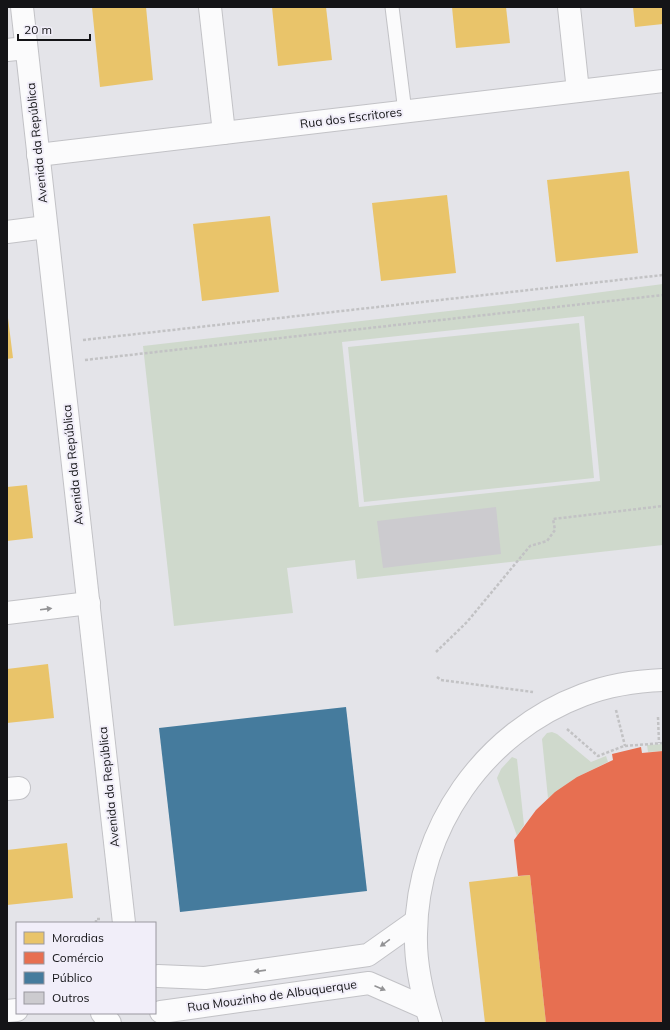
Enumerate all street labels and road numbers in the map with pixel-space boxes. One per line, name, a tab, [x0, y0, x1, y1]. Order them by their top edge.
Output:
street label: Avenida da República	[23, 82, 50, 204]
street label: Rua dos Escritores	[299, 104, 403, 131]
street label: Avenida da República	[59, 404, 86, 526]
street label: Avenida da República	[95, 726, 122, 848]
street label: Rua Mouzinho de Albuquerque	[186, 976, 358, 1015]

